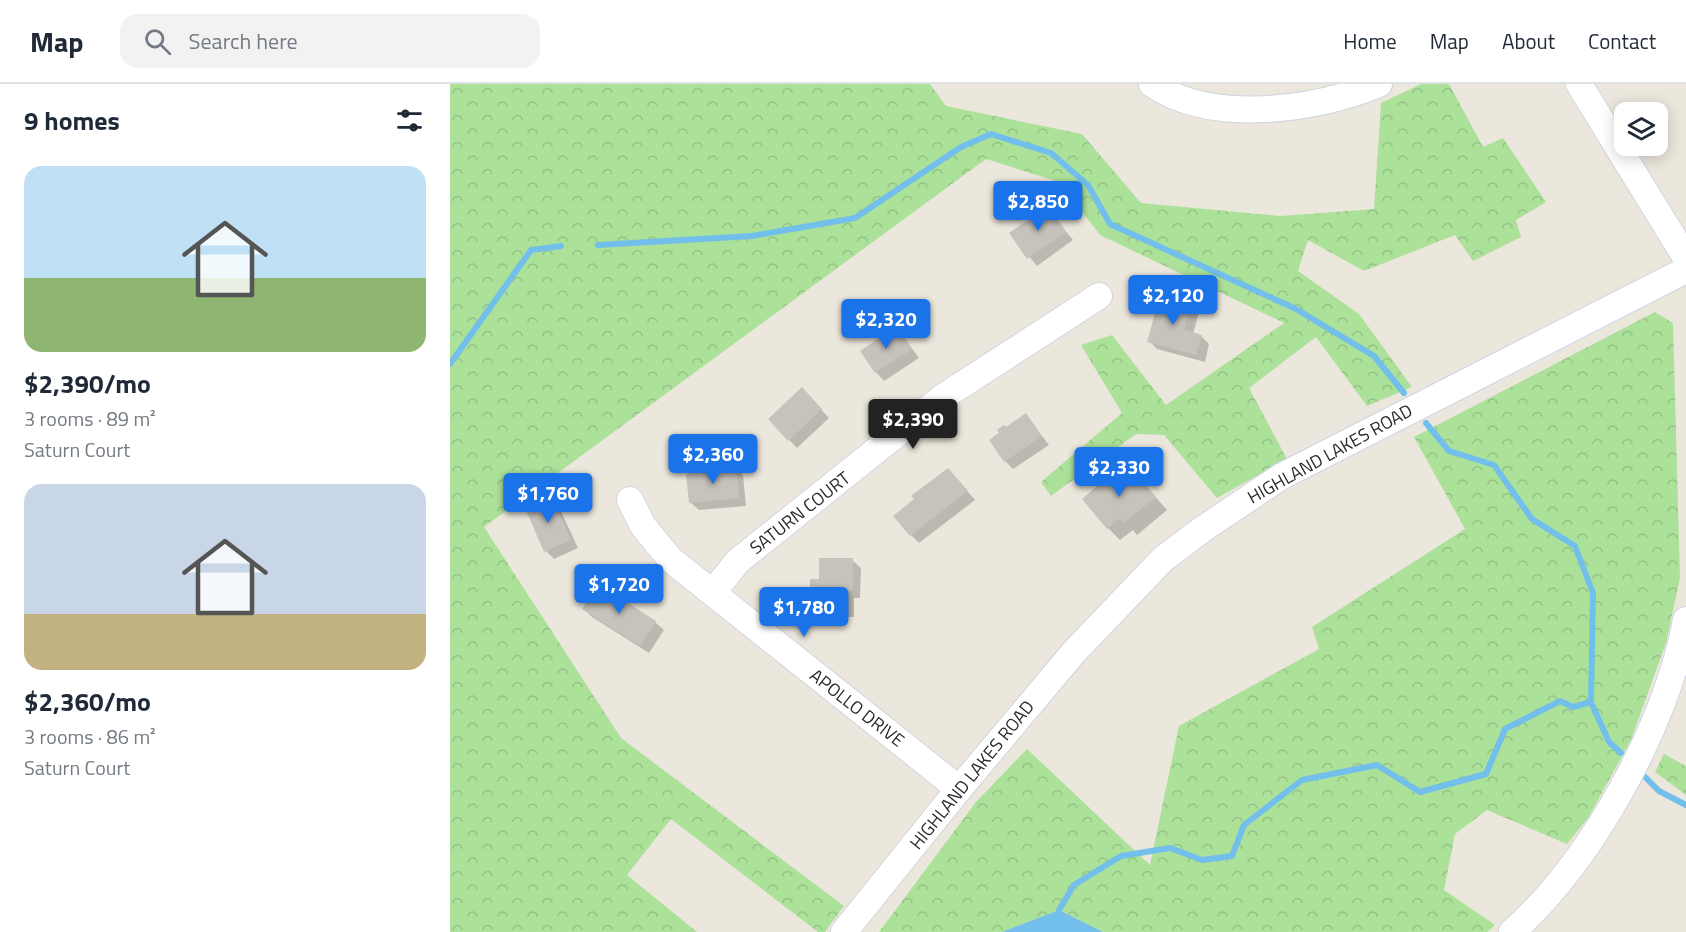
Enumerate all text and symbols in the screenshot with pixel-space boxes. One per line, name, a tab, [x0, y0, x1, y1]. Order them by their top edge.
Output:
search box	[120, 14, 540, 68]
text: Map	[30, 20, 84, 63]
text: Search here	[189, 24, 298, 58]
icon: search	[141, 25, 174, 58]
text: Home	[1343, 25, 1397, 57]
text: Map	[1430, 25, 1469, 57]
text: About	[1502, 25, 1555, 57]
text: Contact	[1588, 25, 1656, 57]
text: 9 homes	[24, 101, 120, 140]
map controls	[1614, 102, 1668, 156]
button: layers	[1614, 102, 1668, 156]
icon: filters	[393, 104, 426, 137]
pin: $2,850	[989, 181, 1087, 232]
text: $2,850	[1007, 185, 1069, 216]
icon: home	[171, 205, 279, 313]
pin: $2,120	[1124, 275, 1222, 326]
text: $2,120	[1142, 279, 1204, 310]
pin: $2,320	[837, 299, 935, 350]
text: $2,320	[855, 303, 917, 334]
text: $2,390/mo	[24, 364, 151, 403]
street label: HIGHLAND LAKES ROAD	[1242, 397, 1417, 510]
pin: $2,390	[864, 399, 962, 450]
text: 3 rooms · 89 m²	[24, 403, 156, 434]
text: $2,390	[882, 403, 944, 434]
text: Saturn Court	[24, 434, 130, 465]
pin: $2,360	[664, 434, 762, 485]
text: $2,360	[682, 438, 744, 469]
pin: $2,330	[1070, 447, 1168, 498]
text: $2,330	[1088, 451, 1150, 482]
street label: SATURN COURT	[744, 464, 856, 561]
pin: $1,760	[499, 473, 597, 524]
text: $1,760	[517, 477, 579, 508]
icon: home	[171, 523, 279, 631]
pin: $1,720	[570, 564, 668, 615]
text: $1,720	[588, 568, 650, 599]
pin: $1,780	[755, 587, 853, 638]
text: $1,780	[773, 591, 835, 622]
street label: APOLLO DRIVE	[804, 662, 910, 753]
text: $2,360/mo	[24, 682, 151, 721]
street label: HIGHLAND LAKES ROAD	[903, 694, 1040, 855]
text: 3 rooms · 86 m²	[24, 721, 156, 752]
text: Saturn Court	[24, 752, 130, 783]

